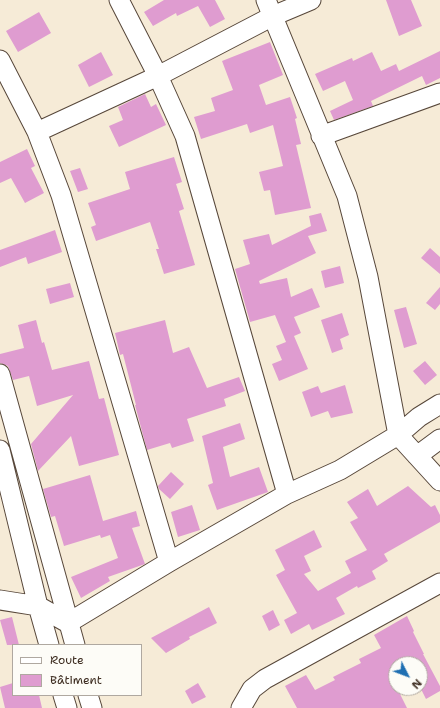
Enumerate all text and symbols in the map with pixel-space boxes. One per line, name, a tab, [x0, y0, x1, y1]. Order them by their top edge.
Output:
legend	[12, 644, 142, 696]
text: Route	[50, 652, 84, 668]
north arrow	[388, 656, 428, 696]
text: Bâtiment	[50, 672, 102, 688]
text: N	[408, 675, 425, 692]

